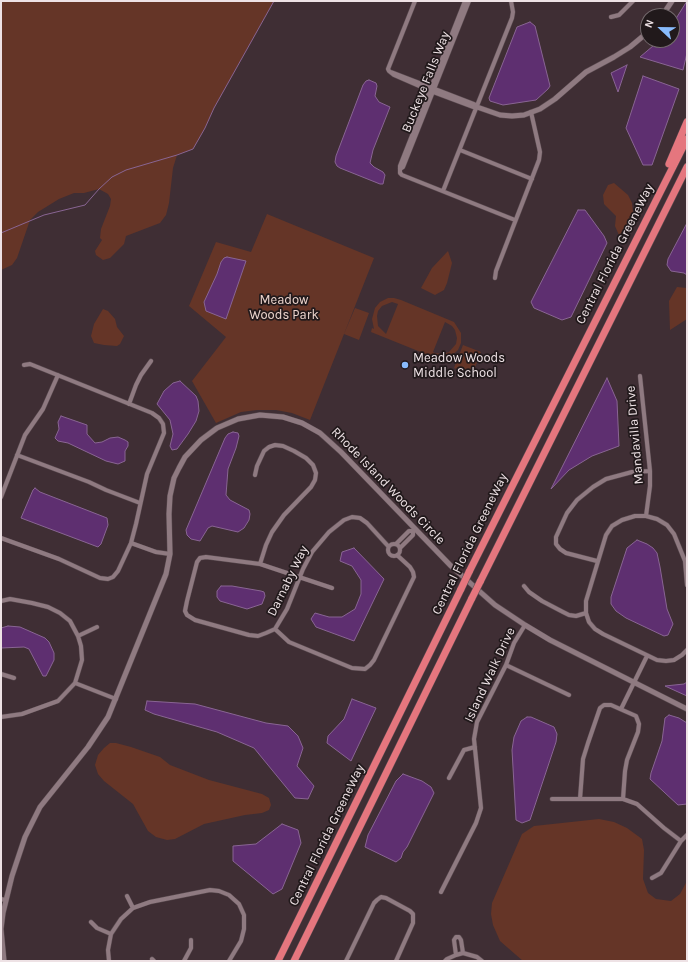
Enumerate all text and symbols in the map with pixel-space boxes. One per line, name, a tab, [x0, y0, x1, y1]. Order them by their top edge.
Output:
north arrow	[640, 8, 680, 48]
text: N	[642, 18, 657, 30]
street label: Buckeye Falls Way	[399, 29, 453, 135]
street label: Central Florida GreeneWay	[573, 181, 657, 327]
park label: Meadow Woods Park	[249, 292, 319, 323]
place label: Meadow Woods Middle School	[413, 350, 505, 381]
marker: Meadow Woods Middle School	[400, 360, 410, 370]
street label: Mandavilla Drive	[623, 385, 647, 485]
street label: Rhode Island Woods Circle	[328, 424, 448, 548]
street label: Central Florida GreeneWay	[429, 471, 511, 617]
street label: Darnaby Way	[264, 543, 312, 619]
street label: Island Walk Drive	[461, 625, 519, 725]
street label: Central Florida GreeneWay	[286, 762, 368, 908]

